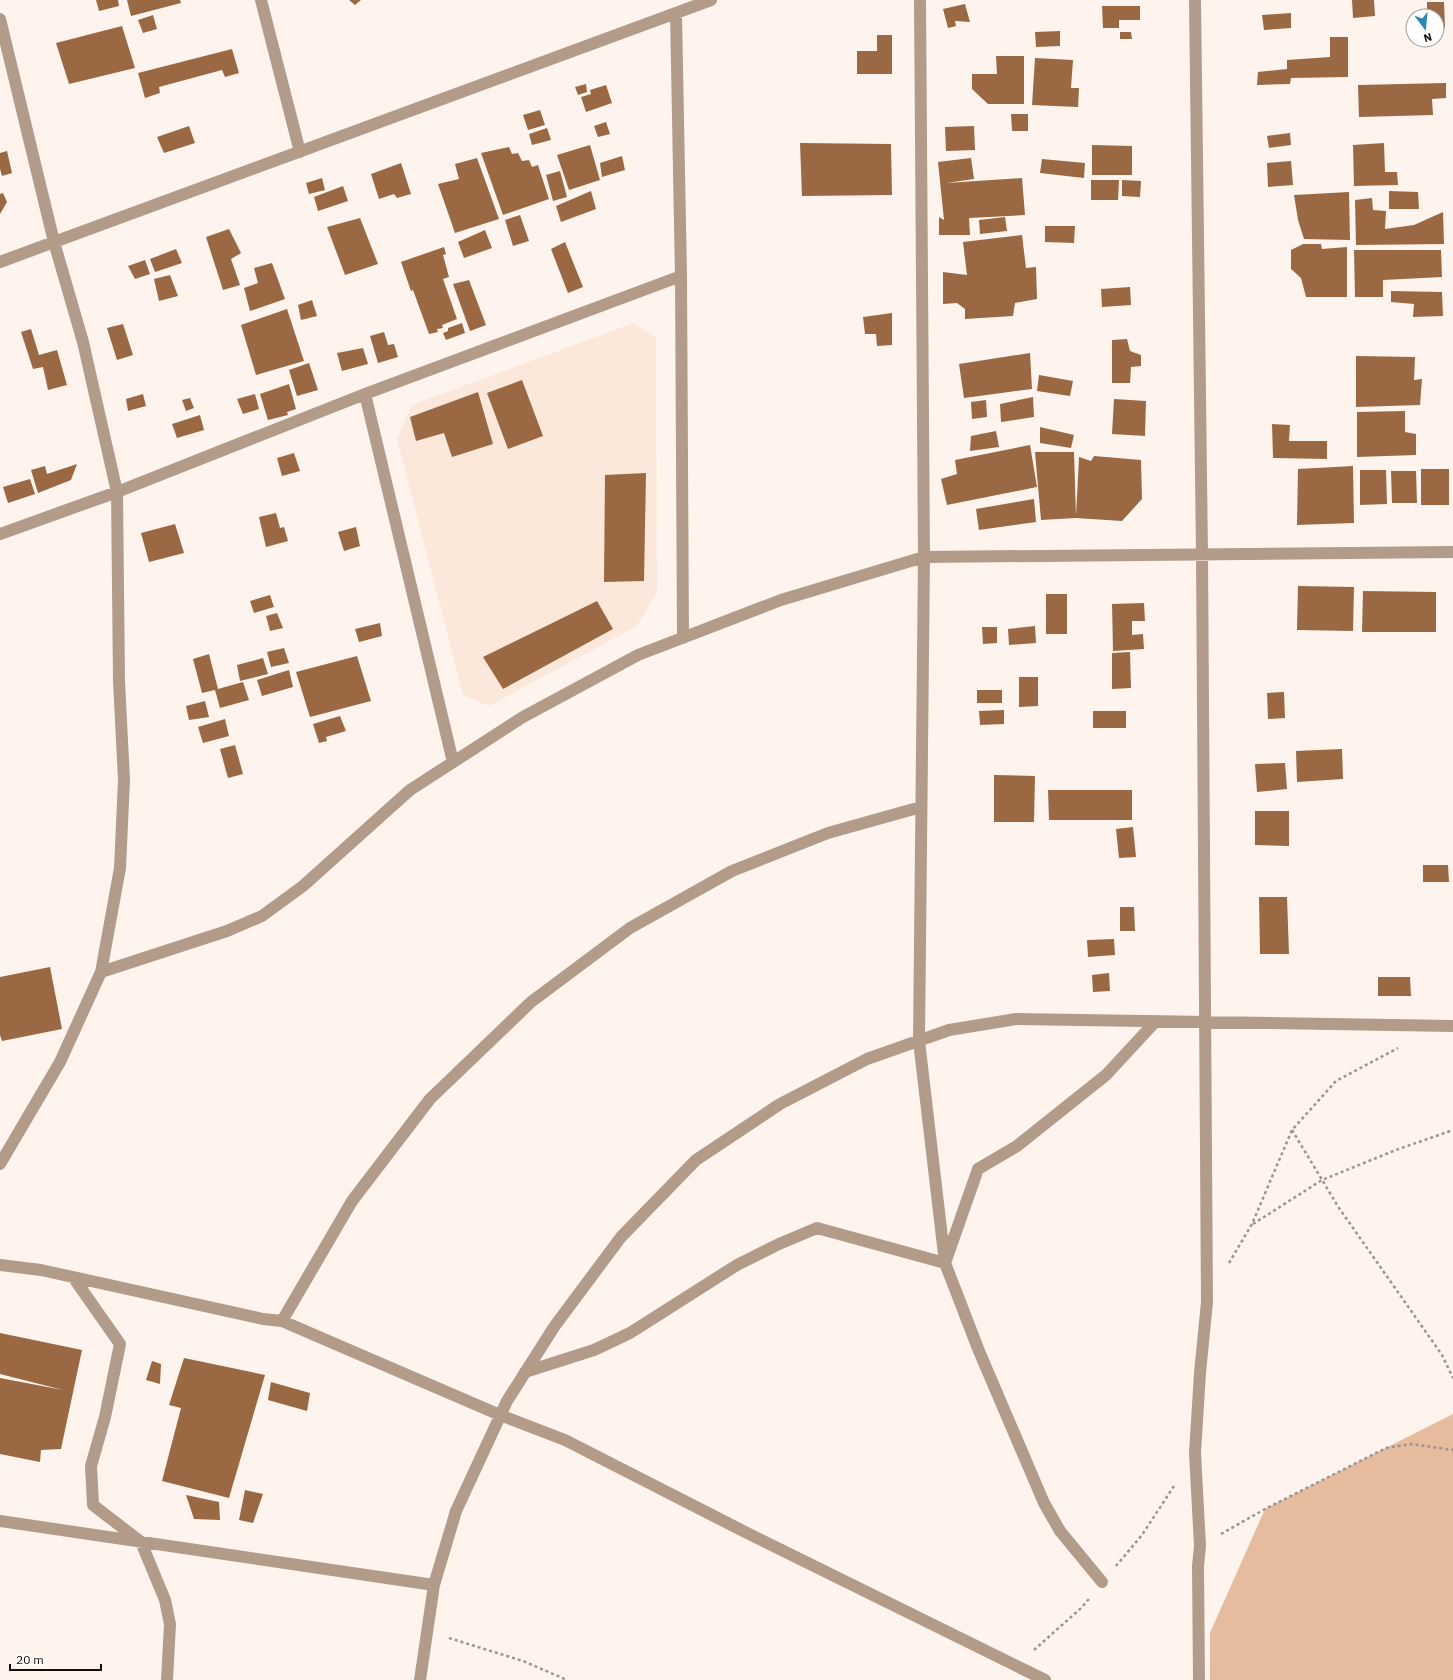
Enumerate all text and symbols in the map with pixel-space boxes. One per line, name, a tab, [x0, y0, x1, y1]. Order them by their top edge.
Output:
north arrow	[1405, 8, 1445, 48]
text: N	[1422, 30, 1434, 45]
scale bar	[10, 1646, 101, 1672]
text: 20 m	[16, 1652, 44, 1667]

